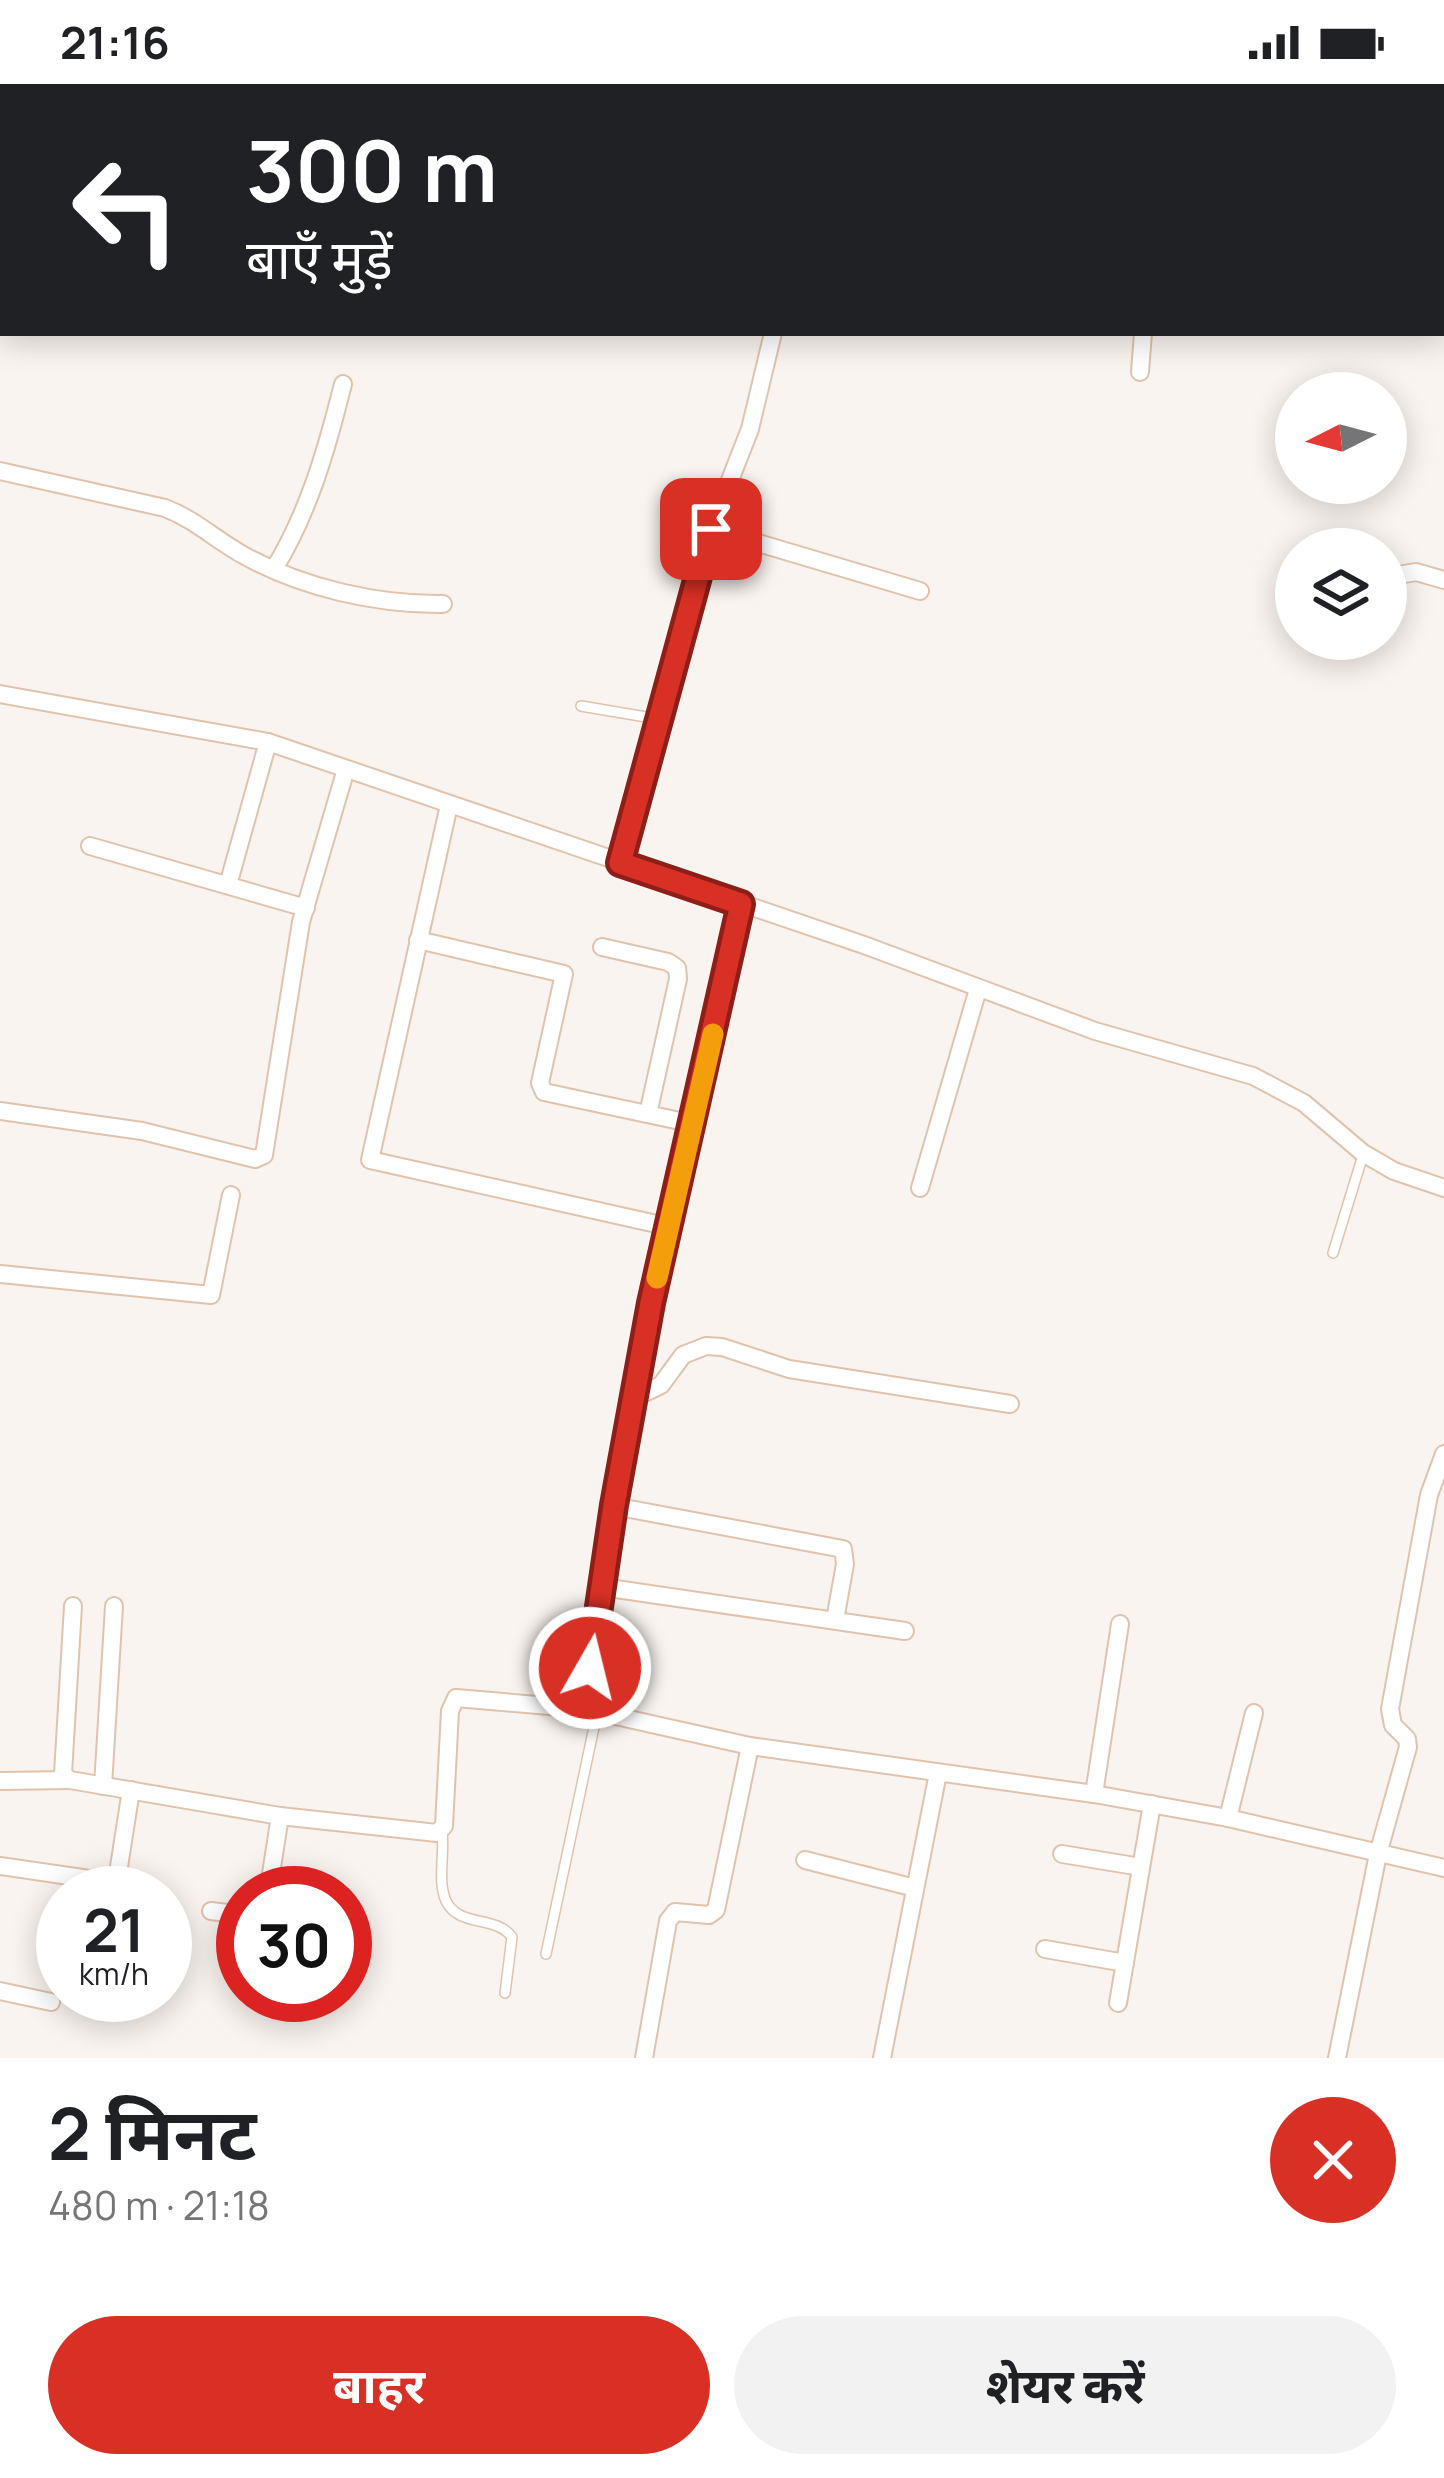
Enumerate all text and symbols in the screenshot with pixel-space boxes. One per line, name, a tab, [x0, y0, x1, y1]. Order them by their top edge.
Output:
text: 21:16	[60, 11, 170, 73]
text: 300 m	[246, 112, 498, 227]
icon: left	[48, 132, 204, 288]
text: बाएँ मुड़ें	[246, 221, 393, 295]
north arrow	[1275, 372, 1407, 504]
map controls	[1275, 372, 1407, 660]
pin	[660, 478, 762, 580]
icon: arrive	[678, 496, 744, 562]
button: layers	[1275, 528, 1407, 660]
position arrow	[527, 1605, 653, 1731]
speed limit sign: 30	[216, 1866, 372, 2022]
text: 21	[83, 1888, 145, 1970]
text: km/h	[79, 1953, 149, 1994]
text: 2 मिनट	[48, 2083, 256, 2182]
button: close	[1270, 2097, 1396, 2223]
text: 480 m · 21:18	[48, 2178, 270, 2232]
button: बाहर	[48, 2316, 710, 2454]
button: शेयर करें	[734, 2316, 1396, 2454]

